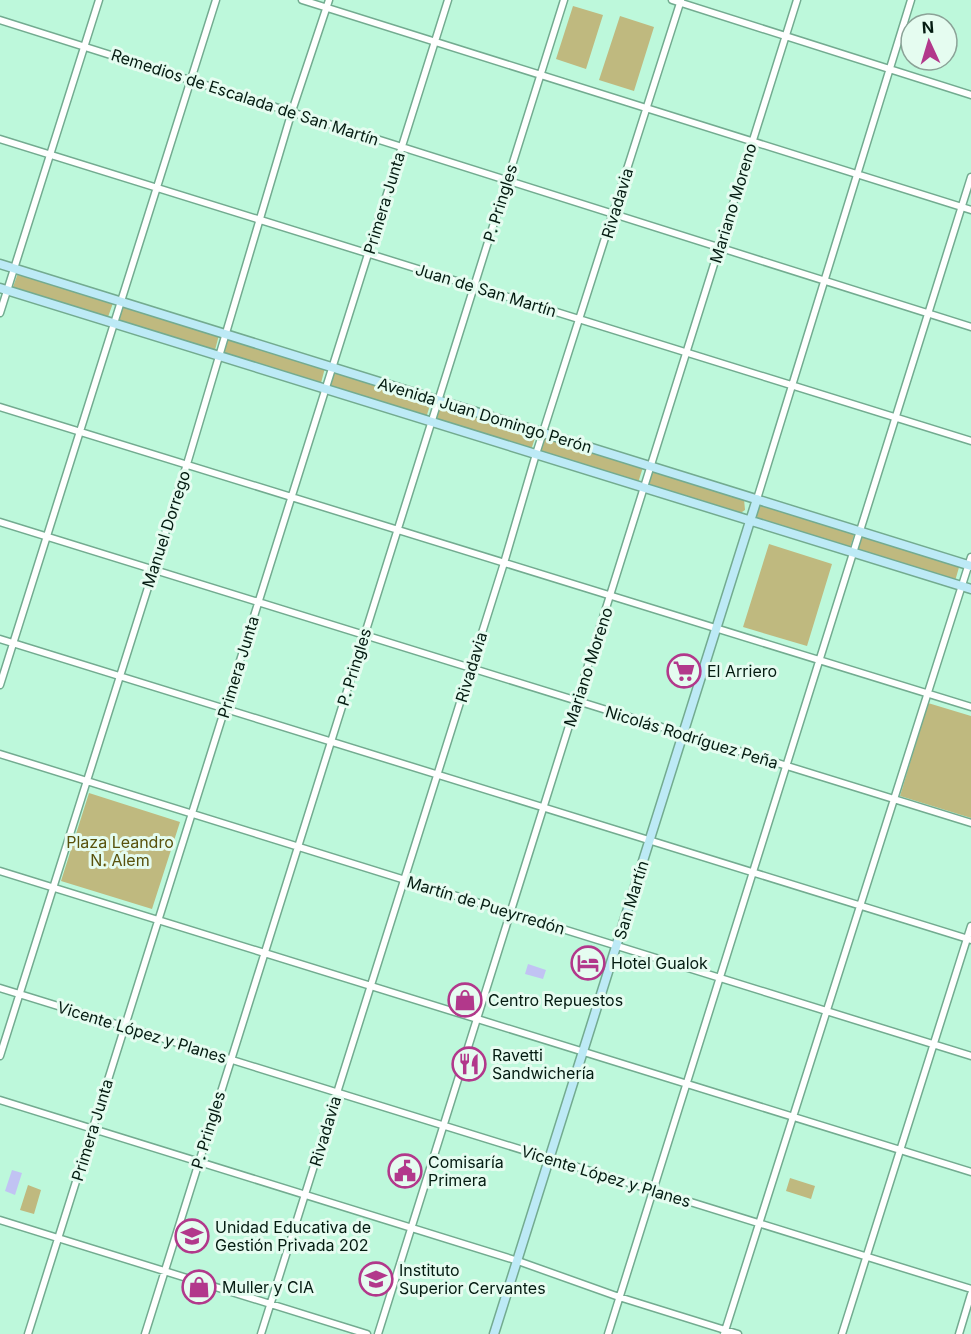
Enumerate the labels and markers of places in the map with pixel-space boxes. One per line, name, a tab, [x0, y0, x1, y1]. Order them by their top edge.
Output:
supermarket icon: El Arriero	[666, 653, 702, 689]
place label: El Arriero	[707, 661, 777, 681]
hotel icon: Hotel Gualok	[570, 945, 606, 981]
place label: Hotel Gualok	[611, 953, 708, 973]
shop icon: Centro Repuestos	[447, 982, 483, 1018]
place label: Centro Repuestos	[488, 990, 623, 1010]
place label: Ravetti Sandwichería	[492, 1045, 595, 1083]
restaurant icon: Ravetti Sandwichería	[451, 1046, 487, 1082]
place label: Comisaría Primera	[428, 1152, 504, 1190]
public building icon: Comisaría Primera	[387, 1153, 423, 1189]
place label: Unidad Educativa de Gestión Privada 202	[215, 1217, 371, 1255]
school or university icon: Unidad Educativa de Gestión Privada 202	[174, 1218, 210, 1254]
place label: Instituto Superior Cervantes	[399, 1260, 546, 1298]
school or university icon: Instituto Superior Cervantes	[358, 1261, 394, 1297]
shop icon: Muller y CIA	[181, 1269, 217, 1305]
place label: Muller y CIA	[222, 1277, 314, 1297]

